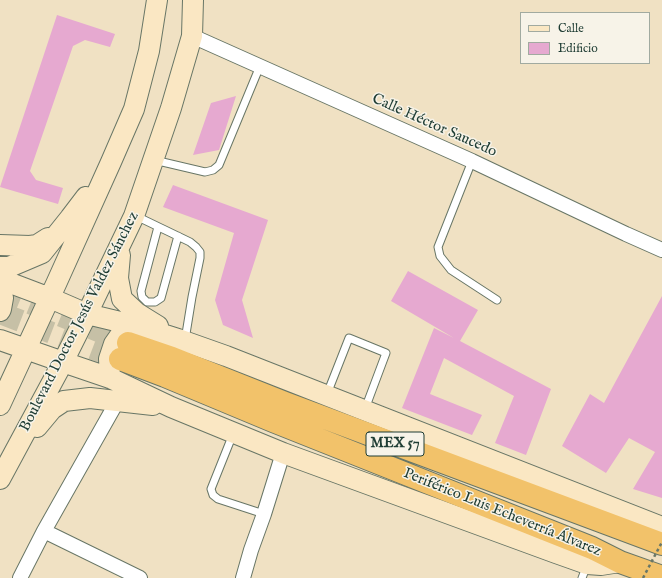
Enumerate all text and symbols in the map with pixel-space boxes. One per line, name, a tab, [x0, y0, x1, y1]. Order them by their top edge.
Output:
legend	[520, 12, 650, 64]
text: Calle	[558, 21, 584, 36]
text: Edificio	[558, 41, 598, 56]
street label: Calle Héctor Saucedo	[369, 90, 499, 162]
street label: Boulevard Doctor Jesús Valdez Sánchez	[17, 209, 143, 435]
road number: MEX 57	[366, 432, 424, 456]
street label: Periférico Luis Echeverría Álvarez	[400, 465, 604, 561]

